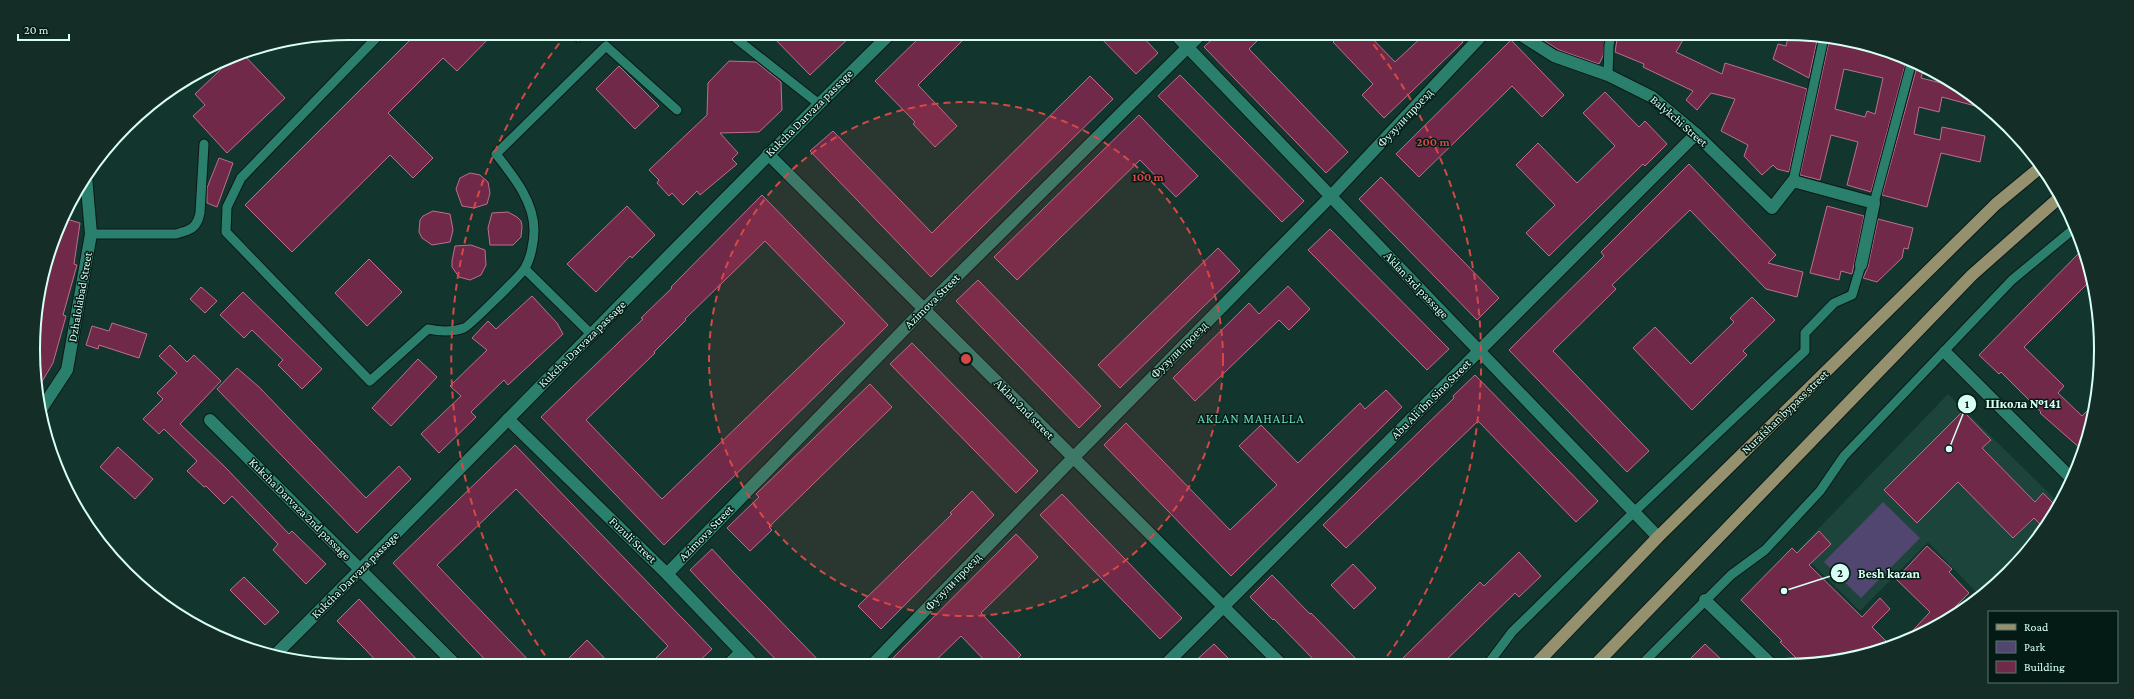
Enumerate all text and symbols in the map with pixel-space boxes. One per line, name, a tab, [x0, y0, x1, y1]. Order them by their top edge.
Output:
scale bar	[18, 16, 69, 42]
text: 20 m	[24, 23, 49, 37]
street label: Kukcha Darvaza passage	[763, 67, 855, 159]
street label: Фузули проезд	[1374, 86, 1436, 150]
street label: Balykchi Street	[1647, 92, 1711, 150]
text: 200 m	[1416, 135, 1450, 149]
text: 100 m	[1132, 170, 1165, 184]
street label: Аklаn 3rd passage	[1381, 249, 1451, 321]
street label: Dzhalolаbad Street	[65, 250, 95, 343]
street label: Azimova Street	[902, 270, 963, 331]
street label: Kukcha Darvaza passage	[536, 298, 628, 390]
street label: Фузули проезд	[1148, 319, 1210, 381]
centre of rings	[959, 352, 973, 366]
street label: Abu Ali Ibn Sino Street	[1388, 356, 1474, 442]
street label: Nurafshan bypass street	[1739, 366, 1832, 457]
street label: Аklаn 2nd street	[991, 376, 1058, 443]
callout: Школа №141	[1957, 391, 2068, 416]
text: Школа №141	[1985, 396, 2061, 411]
text: 1	[1965, 397, 1970, 411]
district label: AKLAN MAHALLA	[1197, 411, 1305, 426]
street label: Kukcha Darvaza 2nd passage	[246, 455, 354, 563]
street label: Azimova Street	[676, 502, 737, 564]
street label: Fuzuli Street	[606, 514, 660, 567]
street label: Kukcha Darvaza passage	[309, 529, 401, 621]
street label: Фузули проезд	[922, 550, 984, 614]
callout: Besh kazan	[1830, 561, 1928, 586]
text: 2	[1837, 566, 1843, 580]
text: Besh kazan	[1858, 566, 1921, 581]
legend	[1988, 611, 2118, 683]
text: Road	[2024, 620, 2049, 634]
text: Park	[2024, 640, 2046, 654]
text: Building	[2024, 660, 2065, 674]

